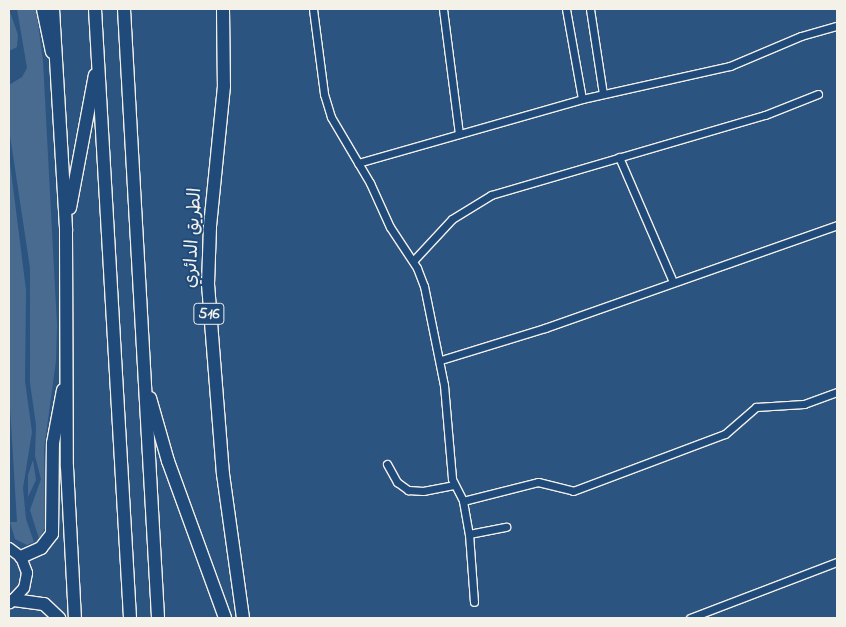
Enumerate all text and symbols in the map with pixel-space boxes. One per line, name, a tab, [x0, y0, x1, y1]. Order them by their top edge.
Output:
street label: الطريق الدائري	[181, 187, 207, 289]
road number: 516	[193, 300, 225, 328]

